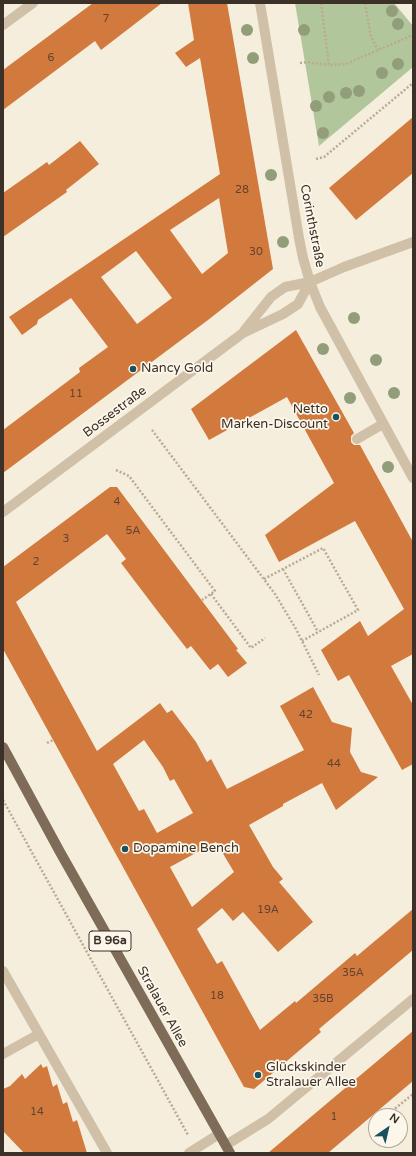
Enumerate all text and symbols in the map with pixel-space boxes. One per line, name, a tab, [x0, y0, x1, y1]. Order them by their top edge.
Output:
house number: 7	[103, 12, 109, 26]
house number: 6	[48, 51, 54, 65]
house number: 28	[235, 183, 249, 197]
street label: Corinthstraße	[296, 183, 328, 269]
house number: 30	[249, 245, 263, 259]
place label: Nancy Gold	[141, 361, 213, 377]
marker: Nancy Gold	[128, 364, 138, 374]
street label: Bossestraße	[80, 383, 150, 441]
house number: 11	[69, 387, 83, 401]
place label: Netto Marken-Discount	[221, 402, 328, 433]
marker: Netto Marken-Discount	[331, 412, 341, 422]
house number: 4	[114, 495, 120, 509]
house number: 5A	[125, 524, 141, 538]
house number: 3	[63, 532, 69, 546]
house number: 2	[33, 555, 39, 569]
house number: 42	[299, 708, 313, 722]
house number: 44	[327, 757, 341, 771]
place label: Dopamine Bench	[133, 841, 239, 857]
marker: Dopamine Bench	[120, 844, 130, 854]
house number: 19A	[257, 903, 279, 917]
road number: B 96a	[89, 931, 131, 951]
street label: Stralauer Allee	[133, 964, 191, 1050]
house number: 35A	[342, 966, 364, 980]
house number: 18	[210, 989, 224, 1003]
house number: 35B	[312, 992, 334, 1006]
place label: Glückskinder Stralauer Allee	[266, 1060, 356, 1091]
marker: Glückskinder Stralauer Allee	[253, 1070, 263, 1080]
house number: 14	[30, 1105, 44, 1119]
north arrow	[368, 1108, 408, 1148]
house number: 1	[331, 1110, 337, 1124]
text: N	[387, 1111, 402, 1126]

